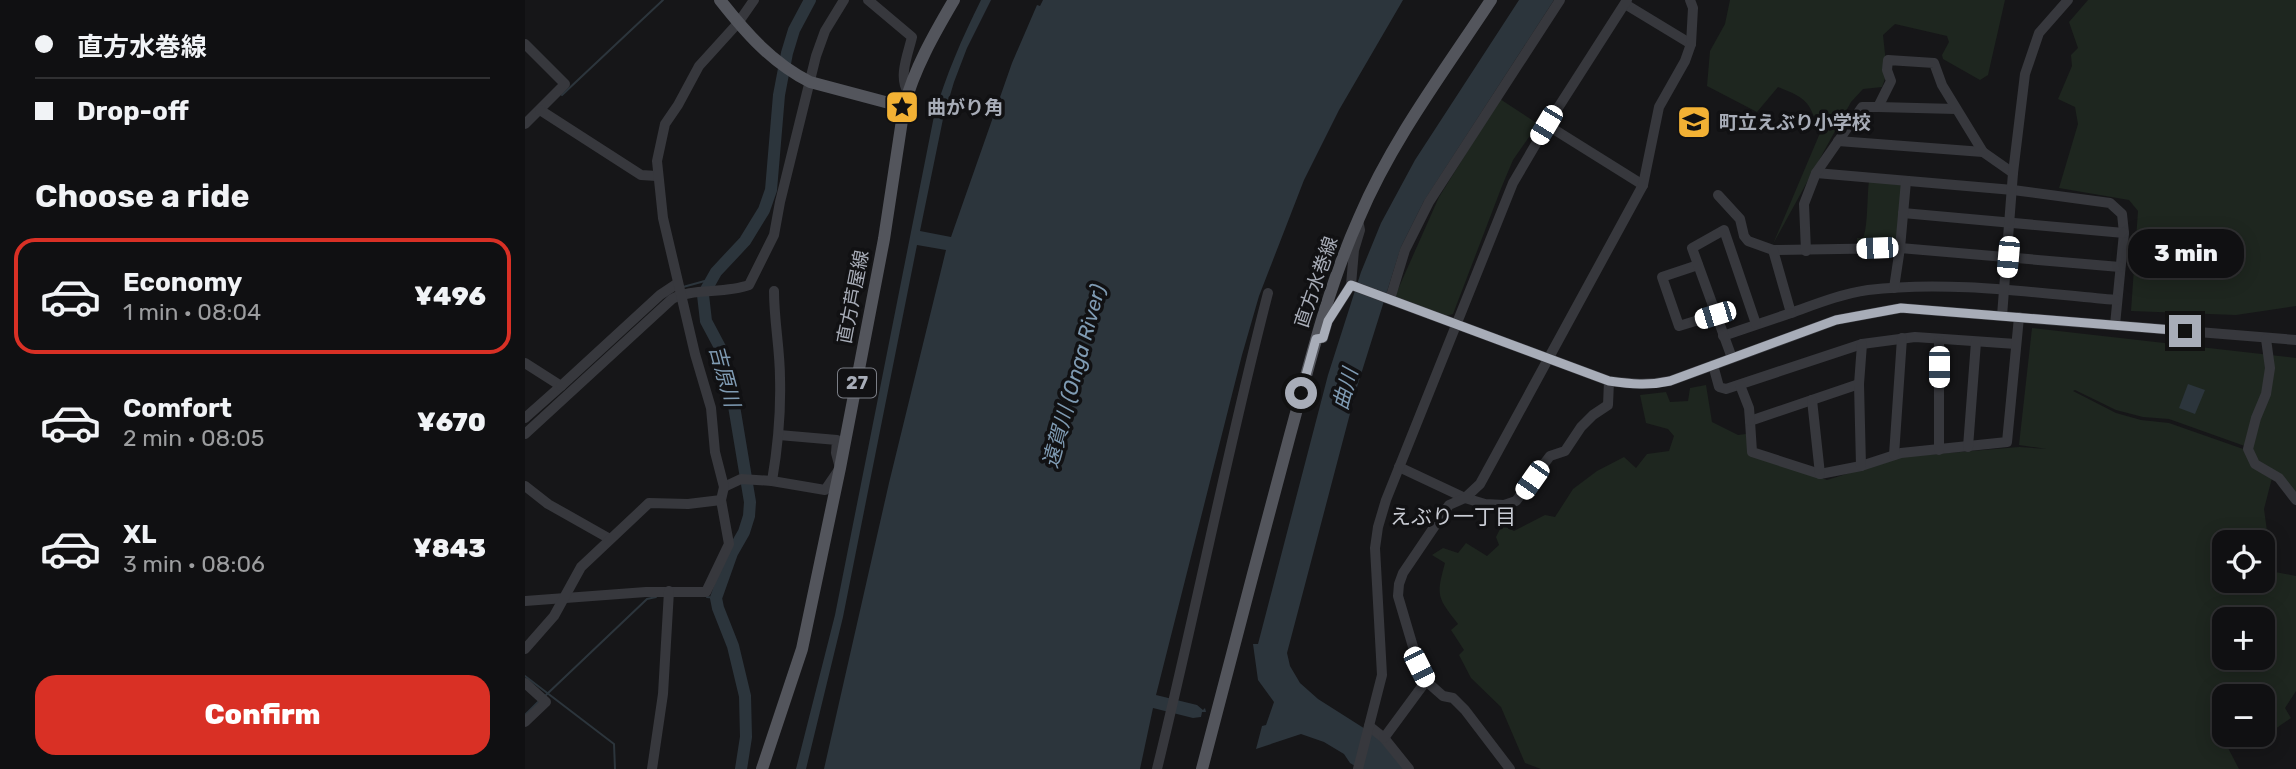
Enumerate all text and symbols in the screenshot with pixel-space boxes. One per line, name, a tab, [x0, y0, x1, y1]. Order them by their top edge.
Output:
text: 直方水巻線	[77, 32, 207, 63]
place icon: 曲がり角	[883, 88, 921, 126]
text: Drop-off	[77, 96, 189, 127]
place label: 曲がり角	[927, 96, 1003, 119]
car	[1527, 102, 1566, 148]
school or university icon: 町立えぶり小学校	[1675, 103, 1713, 141]
place label: 町立えぶり小学校	[1719, 111, 1871, 134]
text: Choose a ride	[35, 177, 249, 215]
callout: 3 min	[2127, 230, 2243, 278]
street label: 直方水巻線	[1290, 233, 1342, 331]
car	[1996, 235, 2021, 279]
car	[1856, 237, 1899, 259]
text: 3 min	[2154, 239, 2218, 267]
street label: 直方芦屋線	[833, 248, 873, 346]
icon: car	[39, 265, 102, 328]
text: Economy	[123, 267, 242, 298]
text: ¥496	[414, 281, 486, 312]
water label: 遠賀川 (Onga River)	[1037, 281, 1111, 471]
text: 1 min · 08:04	[123, 298, 261, 326]
car	[1692, 299, 1739, 331]
route end	[2169, 315, 2201, 347]
water label: 吉原川	[705, 342, 746, 412]
car	[1929, 346, 1950, 388]
water label: 曲川	[1327, 364, 1363, 413]
road number: 27	[838, 368, 876, 398]
route start	[1285, 377, 1317, 409]
icon: car	[39, 391, 102, 454]
text: Comfort	[123, 393, 232, 424]
text: ¥670	[417, 407, 486, 438]
text: 2 min · 08:05	[123, 424, 264, 452]
car	[1512, 457, 1553, 503]
district label: えぶり一丁目	[1390, 504, 1516, 529]
icon: car	[39, 517, 102, 580]
text: XL	[123, 519, 156, 550]
map controls	[2212, 530, 2275, 747]
button: locate	[2212, 530, 2275, 593]
text: ¥843	[413, 533, 486, 564]
text: 3 min · 08:06	[123, 550, 265, 578]
button: +	[2212, 607, 2275, 670]
car	[1401, 644, 1438, 690]
button: Confirm	[35, 675, 490, 755]
button: −	[2212, 684, 2275, 747]

